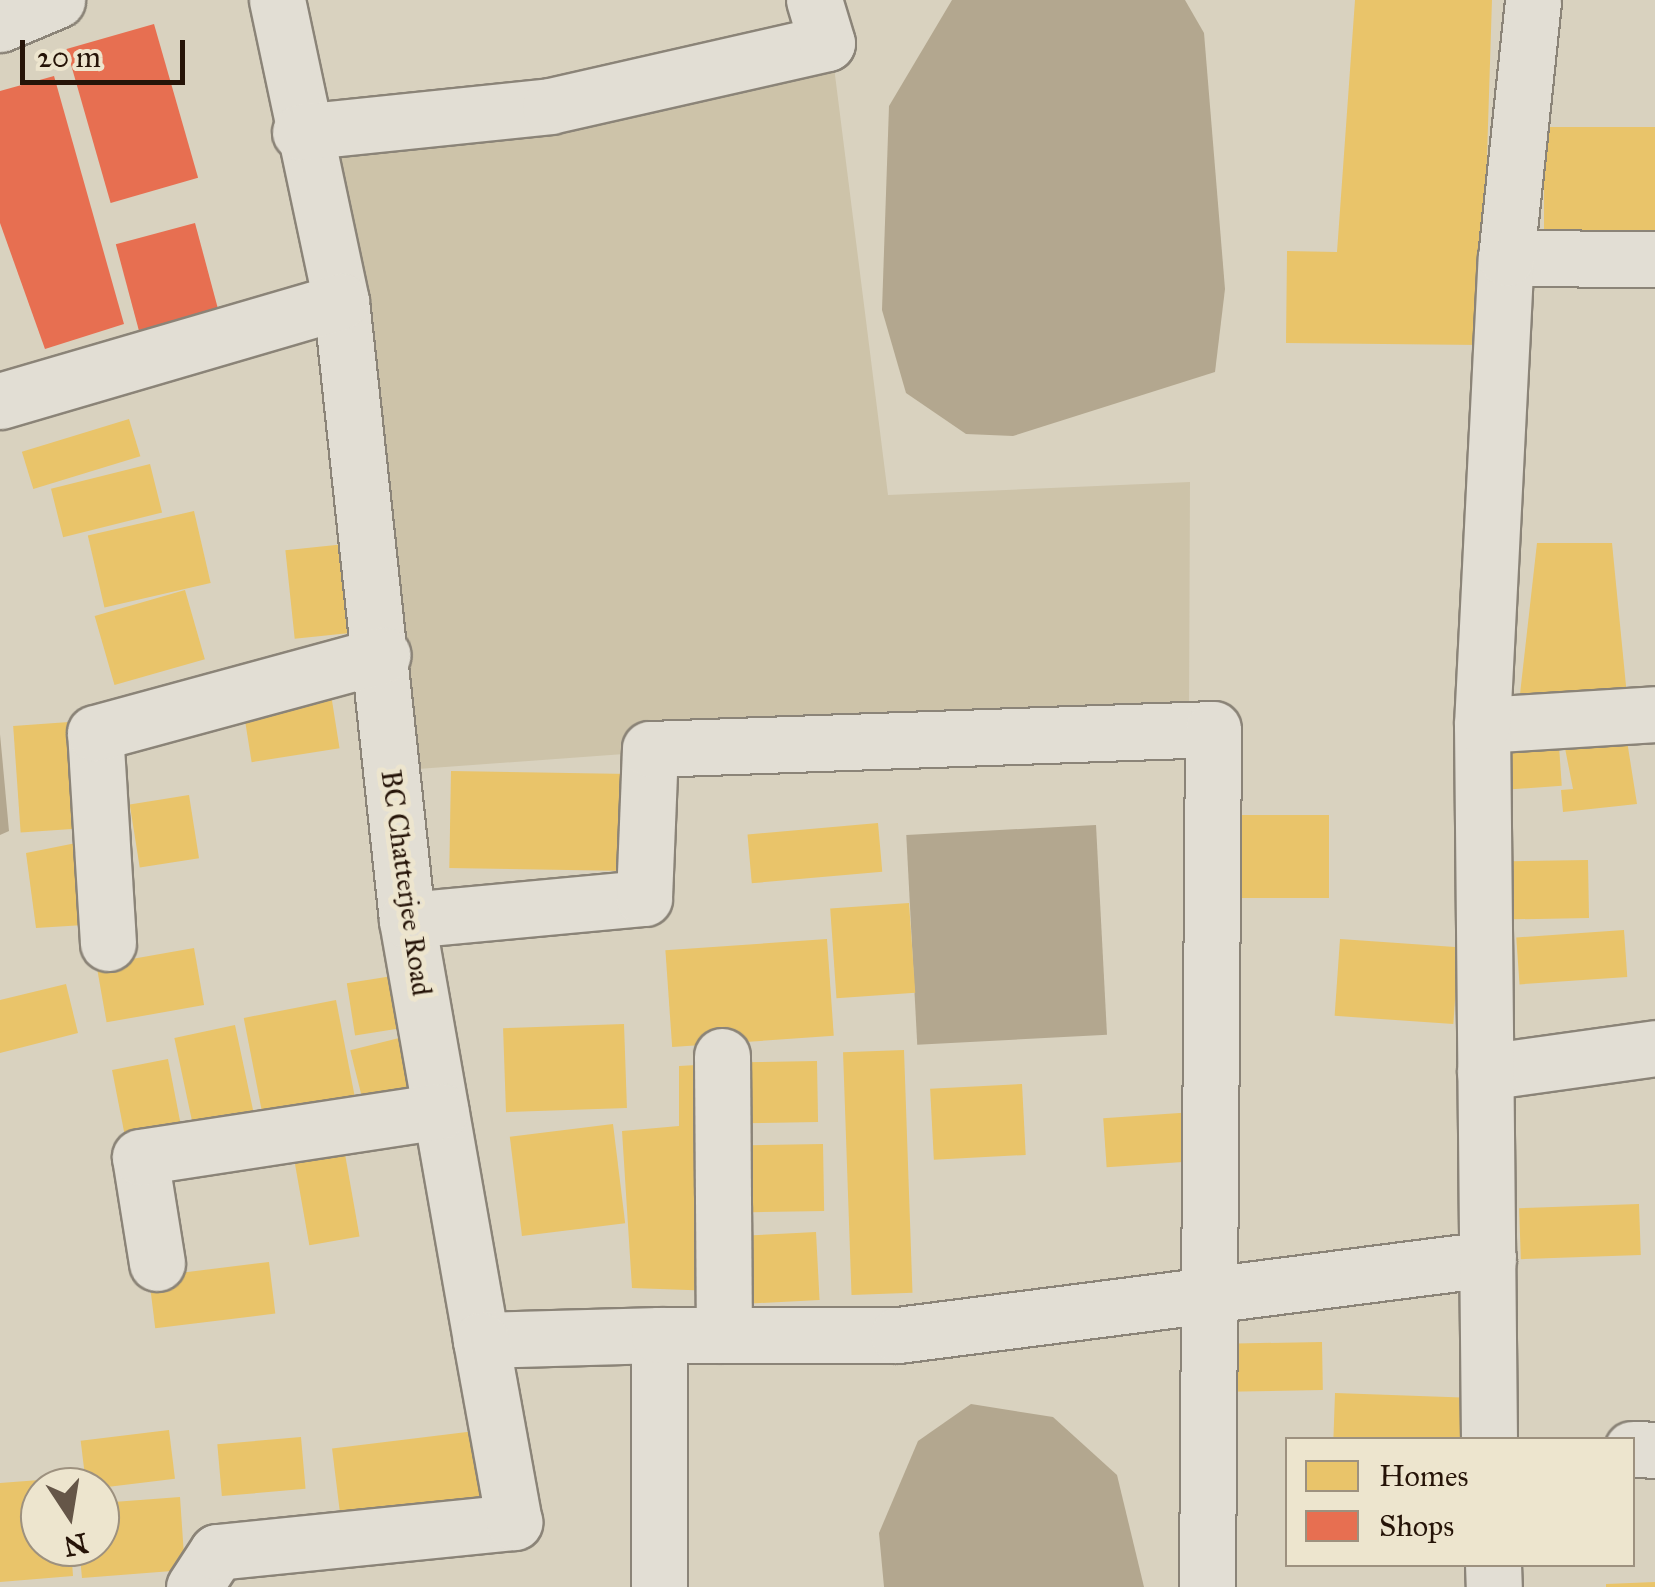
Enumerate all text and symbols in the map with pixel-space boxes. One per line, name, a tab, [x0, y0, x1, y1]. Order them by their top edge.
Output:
scale bar	[25, 20, 190, 82]
text: 20 m	[37, 39, 101, 75]
street label: BC Chatterjee Road	[374, 768, 438, 998]
legend	[1285, 1437, 1635, 1567]
text: Homes	[1379, 1458, 1468, 1494]
north arrow	[20, 1467, 120, 1567]
text: Shops	[1379, 1508, 1454, 1544]
text: N	[61, 1525, 91, 1564]

